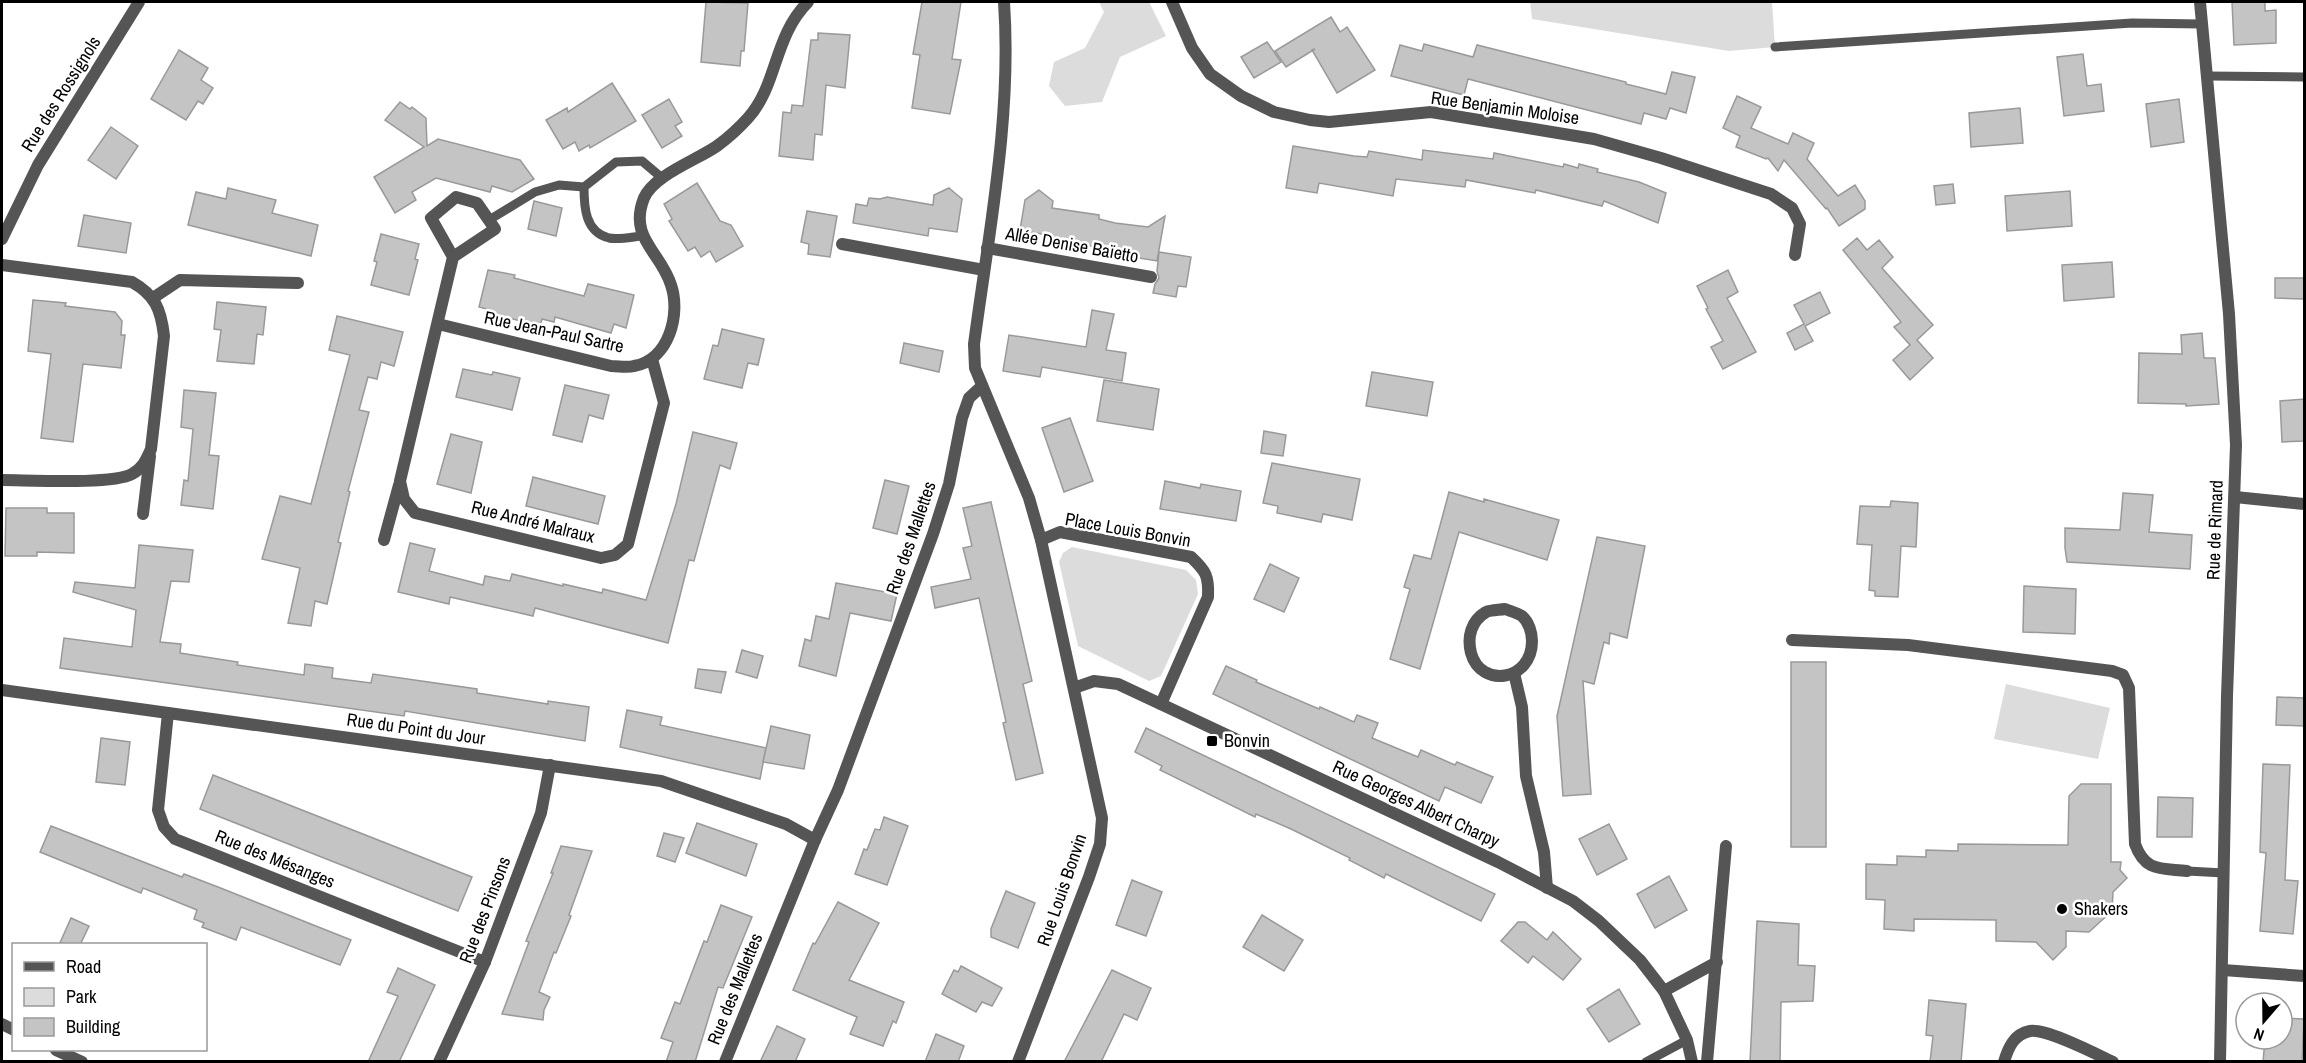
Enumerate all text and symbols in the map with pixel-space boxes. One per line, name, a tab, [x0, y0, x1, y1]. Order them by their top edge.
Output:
street label: Rue des Rossignols	[15, 31, 106, 156]
street label: Rue Benjamin Moloise	[1429, 85, 1581, 130]
street label: Allée Denise Baïetto	[1003, 220, 1141, 269]
street label: Rue Jean-Paul Sartre	[482, 305, 626, 358]
street label: Rue des Mallettes	[879, 478, 942, 598]
street label: Rue de Rimard	[2200, 480, 2229, 580]
street label: Rue André Malraux	[469, 494, 598, 549]
street label: Place Louis Bonvin	[1063, 506, 1193, 553]
street label: Rue du Point du Jour	[345, 706, 487, 751]
place label: Bonvin	[1224, 728, 1270, 753]
marker: Bonvin	[1205, 734, 1219, 748]
street label: Rue Georges Albert Charpy	[1329, 754, 1504, 853]
street label: Rue des Mésanges	[212, 823, 339, 894]
street label: Rue Louis Bonvin	[1031, 830, 1092, 949]
street label: Rue des Pinsons	[453, 853, 516, 967]
place label: Shakers	[2074, 896, 2128, 921]
marker: Shakers	[2055, 902, 2069, 916]
street label: Rue des Mallettes	[701, 929, 768, 1048]
legend	[12, 943, 207, 1051]
text: Road	[66, 954, 101, 979]
text: Park	[66, 984, 97, 1009]
north arrow	[2234, 991, 2294, 1051]
text: Building	[66, 1014, 121, 1039]
text: N	[2251, 1023, 2267, 1047]

